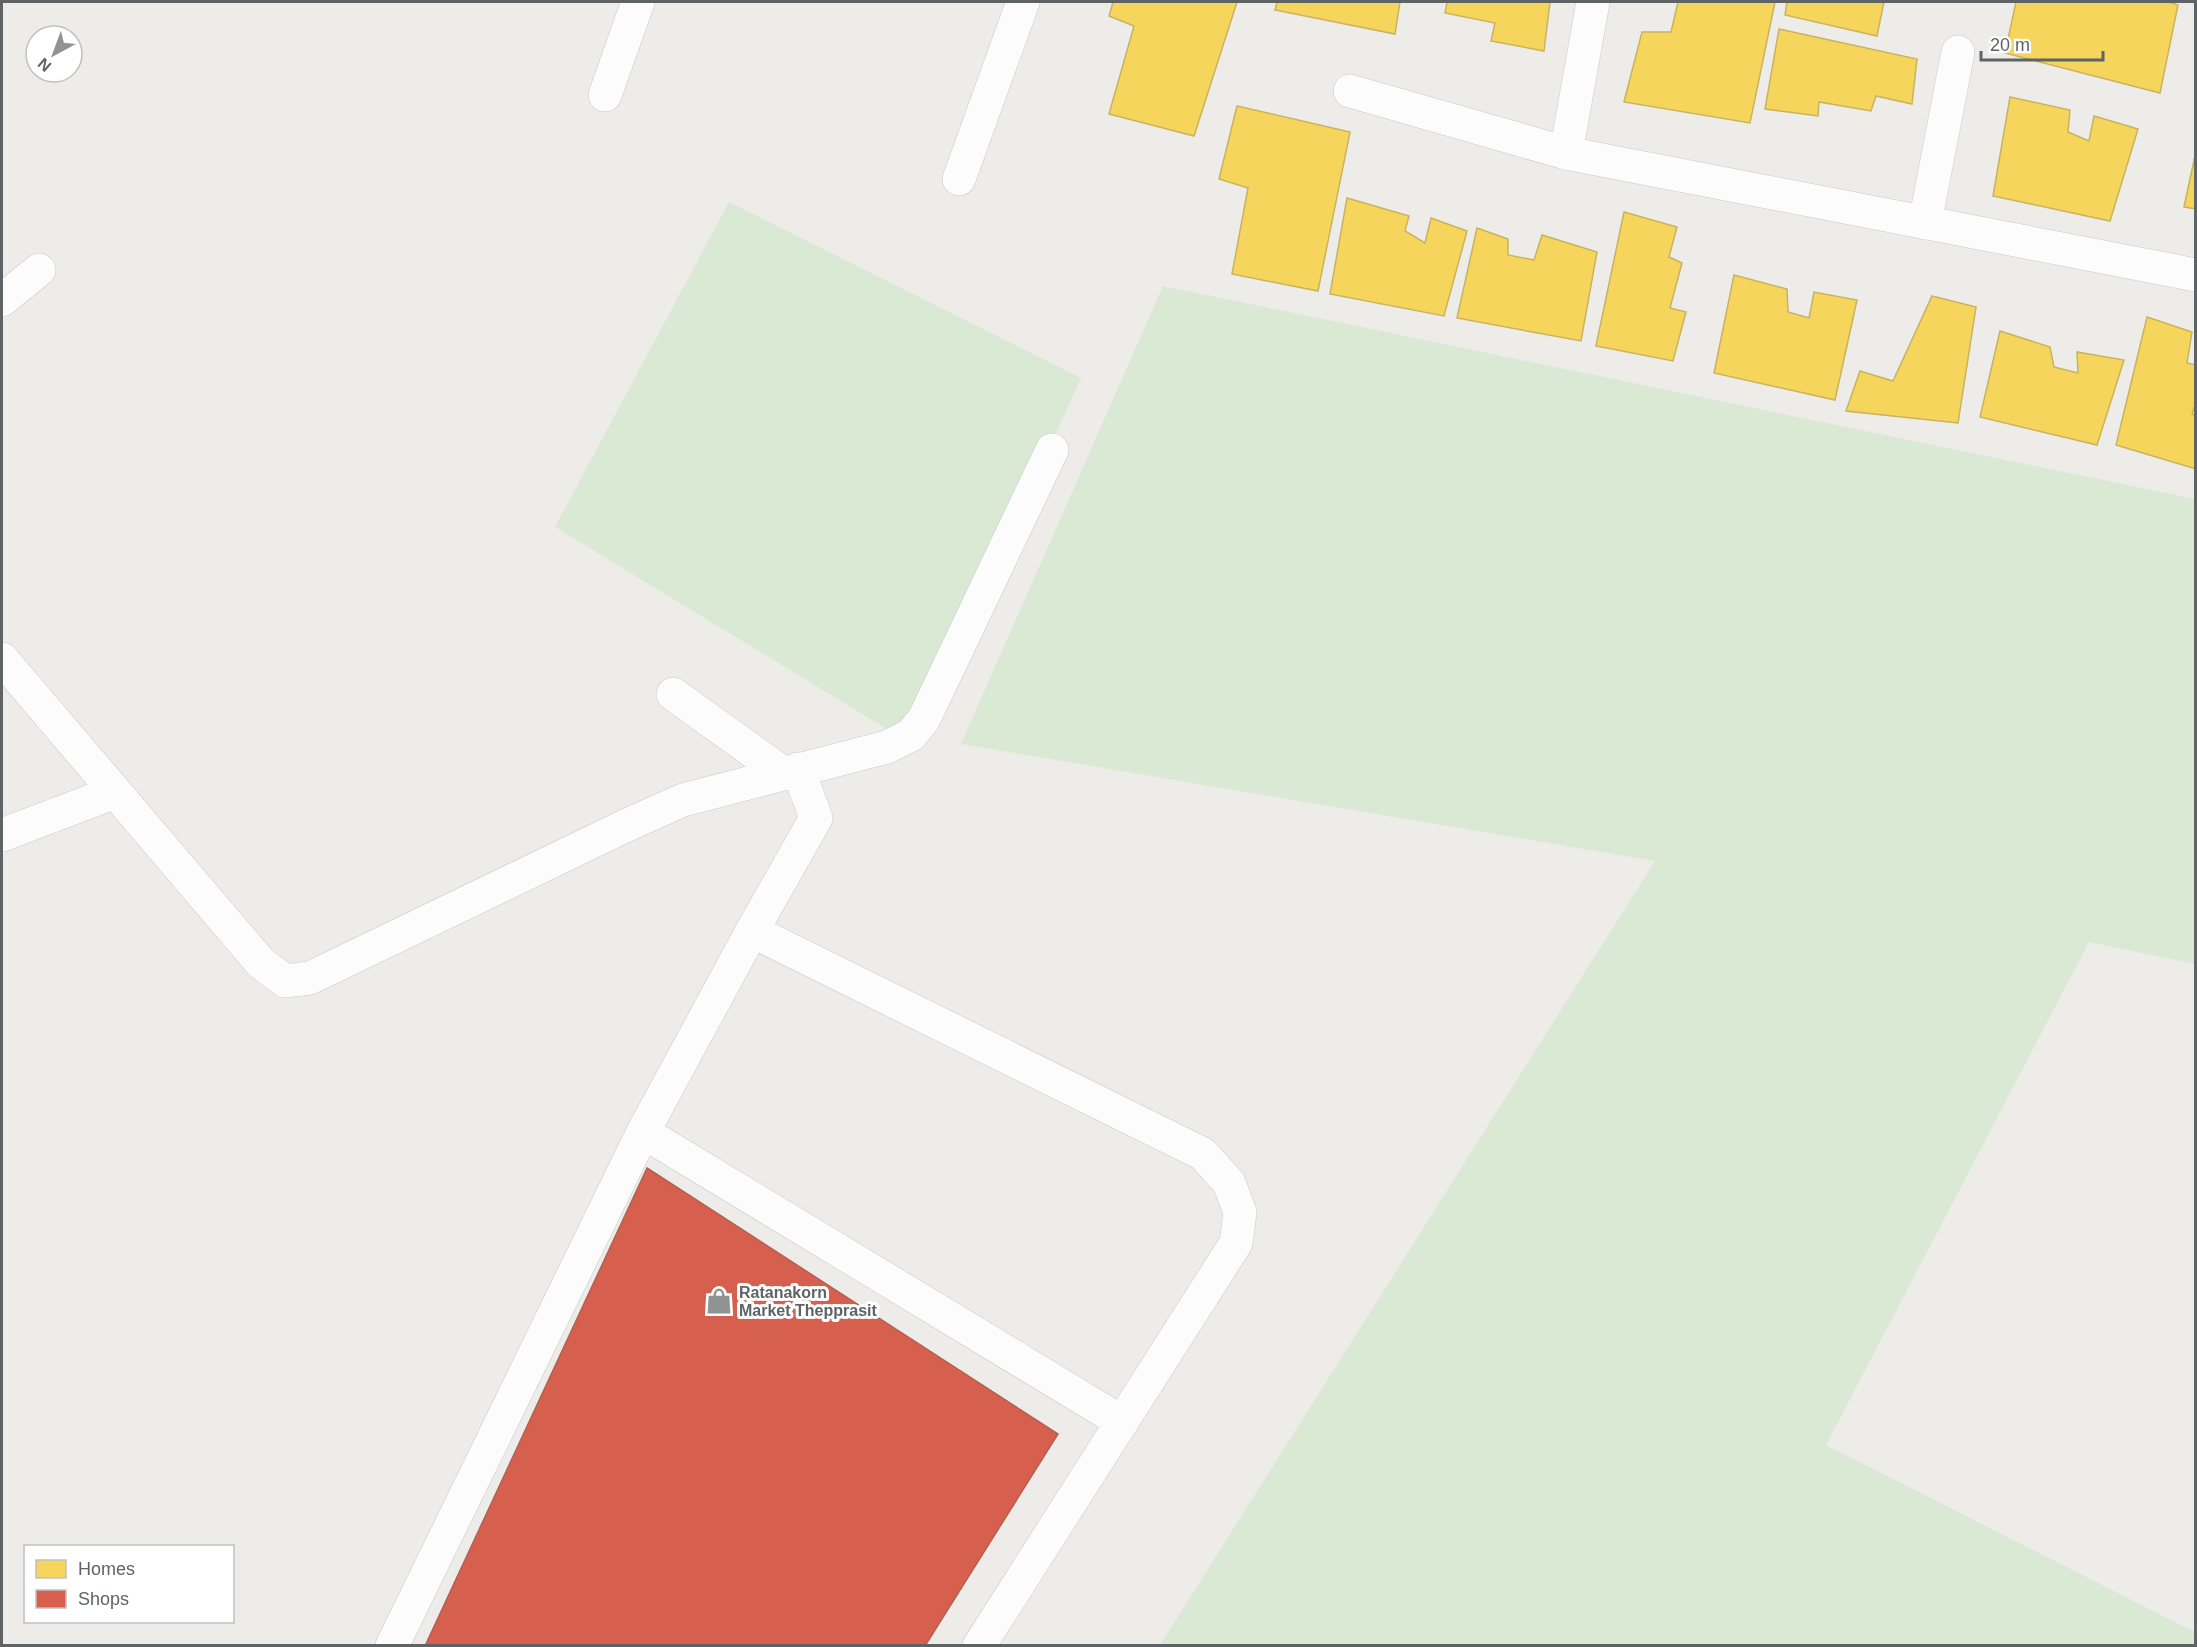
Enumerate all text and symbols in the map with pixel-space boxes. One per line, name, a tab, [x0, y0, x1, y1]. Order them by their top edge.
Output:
north arrow	[24, 24, 84, 84]
scale bar	[1981, 24, 2102, 62]
text: 20 m	[1990, 35, 2030, 55]
text: N	[35, 55, 54, 75]
place label: Ratanakorn Market Thepprasit	[739, 1284, 877, 1319]
shop icon: Ratanakorn Market Thepprasit	[704, 1286, 734, 1316]
legend	[24, 1545, 234, 1623]
text: Homes	[78, 1559, 135, 1579]
text: Shops	[78, 1589, 129, 1609]

